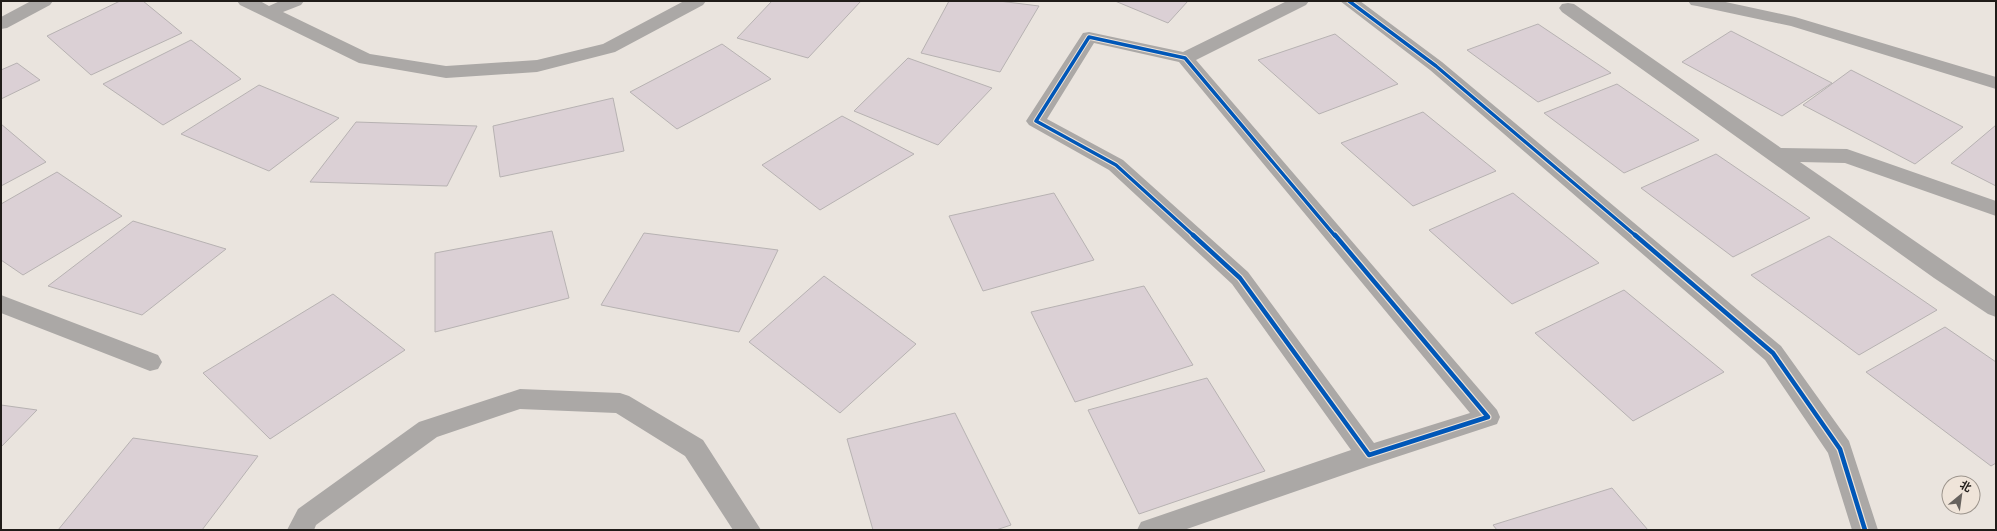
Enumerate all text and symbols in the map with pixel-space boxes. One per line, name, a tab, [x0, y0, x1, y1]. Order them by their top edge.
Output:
north arrow	[1941, 475, 1981, 515]
text: 北	[1958, 477, 1975, 495]

